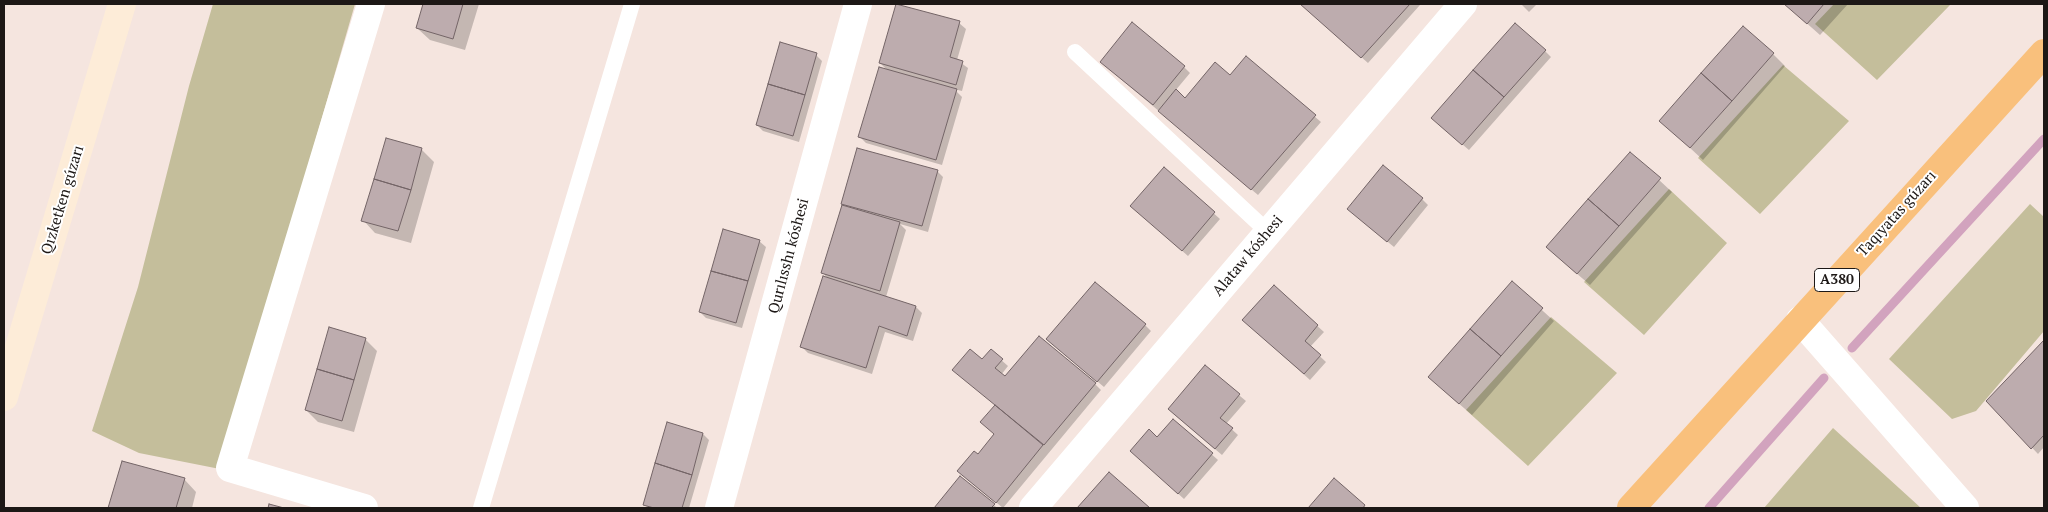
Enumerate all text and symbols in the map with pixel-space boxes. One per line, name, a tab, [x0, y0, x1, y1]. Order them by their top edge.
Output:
street label: Qızketken gúzarı	[38, 143, 88, 257]
street label: Taqıyatas gúzarı	[1854, 167, 1940, 261]
street label: Qurılısshı kóshesi	[765, 196, 813, 316]
street label: Alataw kóshesi	[1209, 212, 1287, 300]
road number: A380	[1814, 268, 1860, 292]

